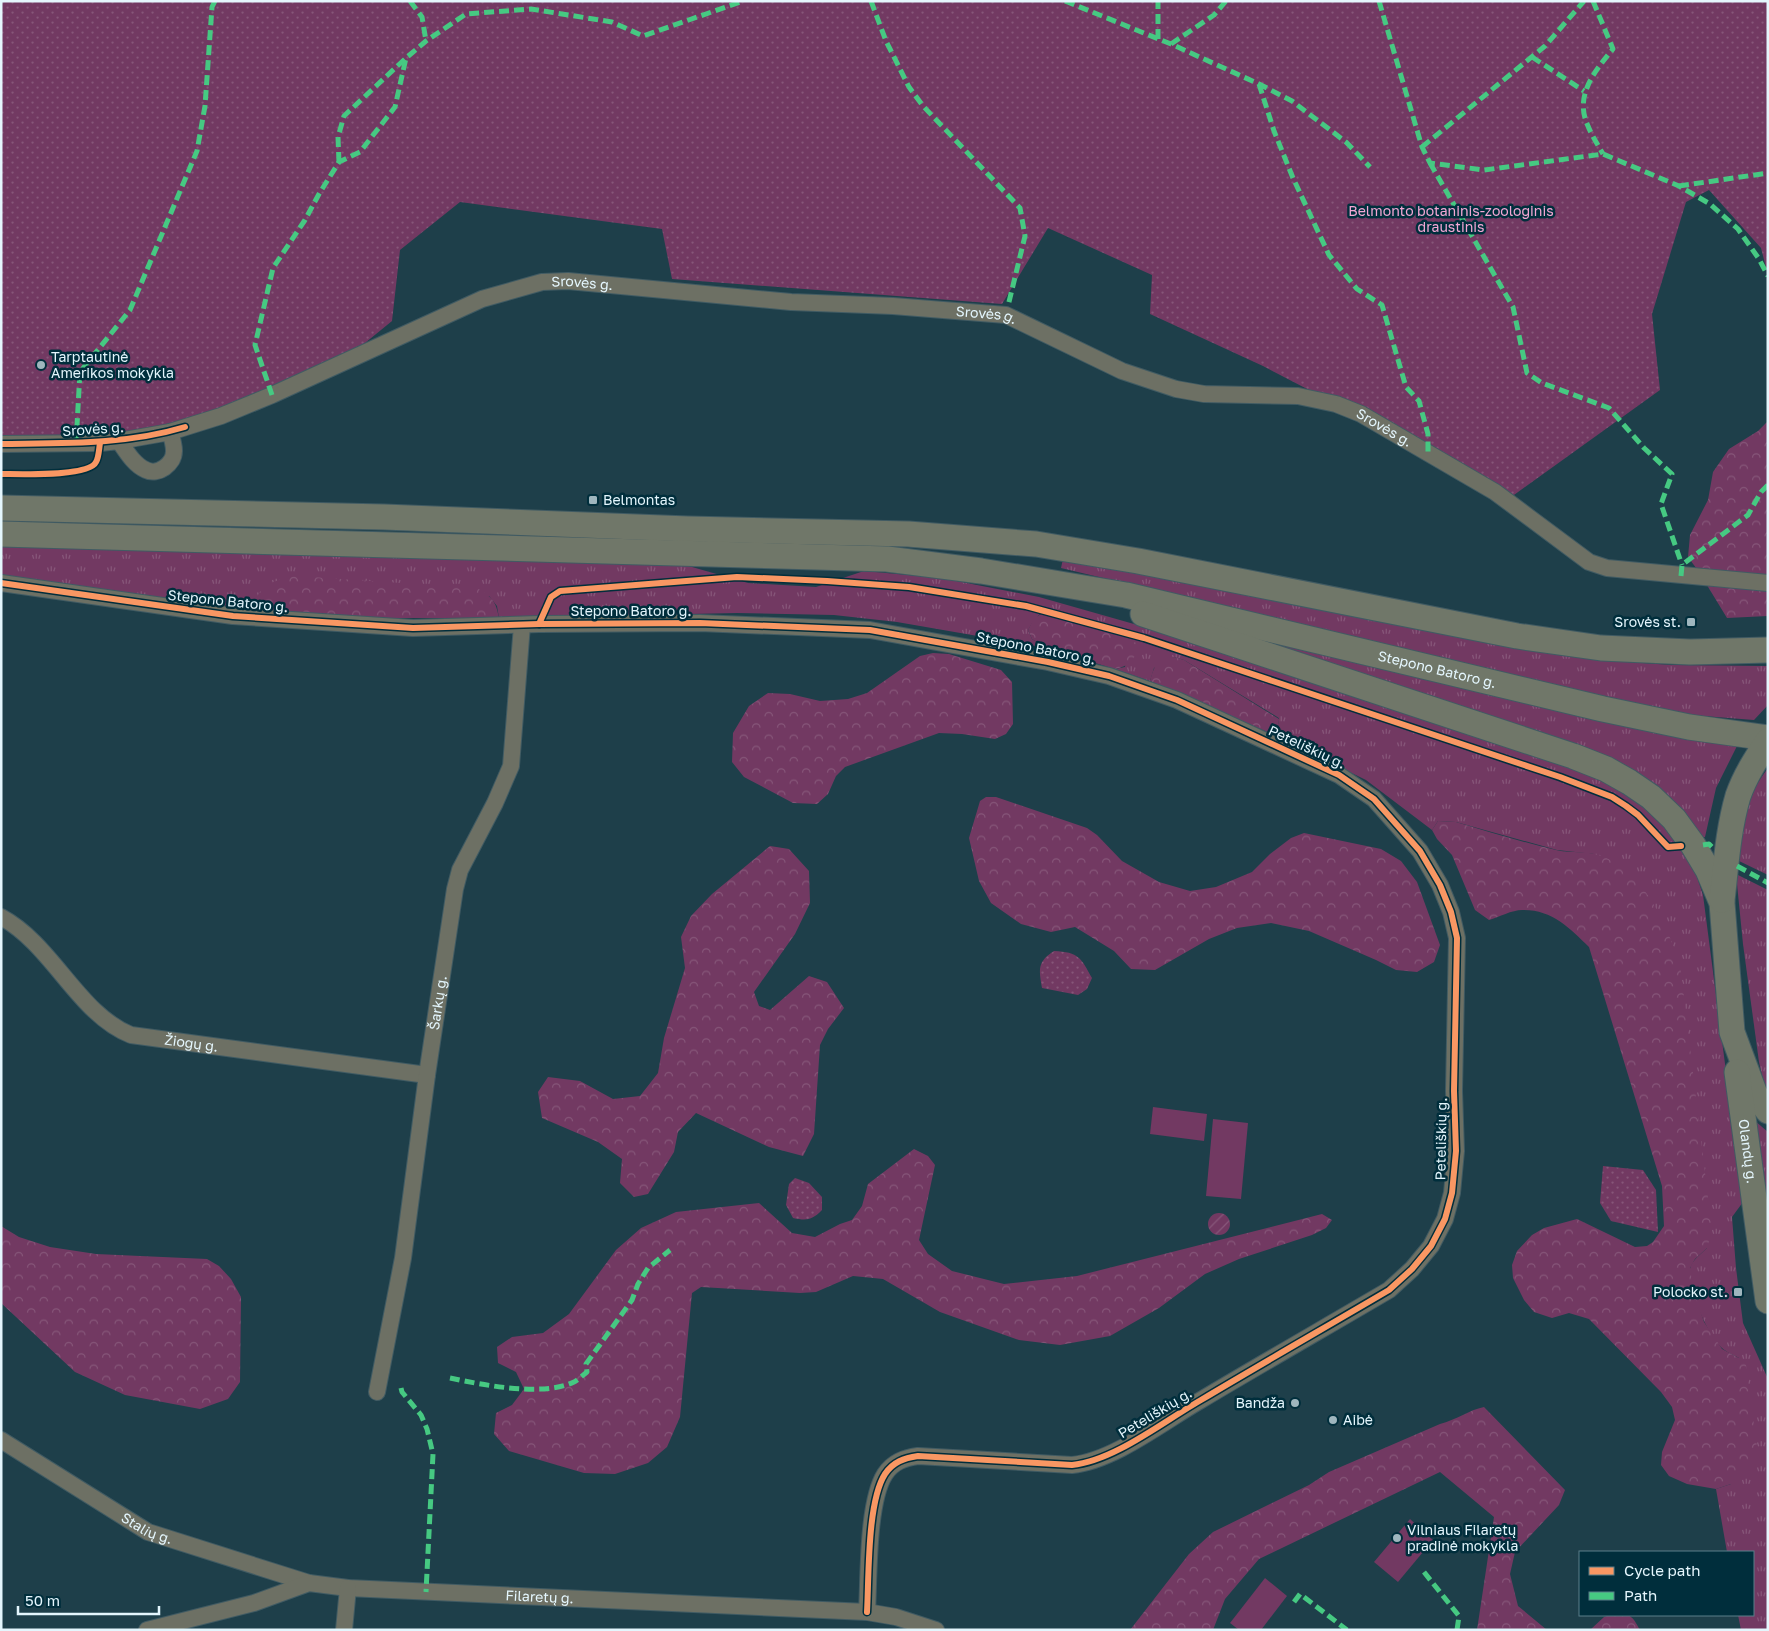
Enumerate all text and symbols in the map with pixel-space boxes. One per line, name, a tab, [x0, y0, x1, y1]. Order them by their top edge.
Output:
park label: Belmonto botaninis-zoologinis draustinis	[1348, 202, 1554, 235]
street label: Srovės g.	[551, 272, 614, 293]
street label: Srovės g.	[955, 302, 1020, 327]
place label: Tarptautinė Amerikos mokykla	[51, 348, 174, 381]
marker: Tarptautinė Amerikos mokykla	[35, 359, 47, 371]
street label: Srovės g.	[1353, 404, 1415, 450]
street label: Srovės g.	[62, 418, 124, 439]
place label: Belmontas	[603, 491, 675, 508]
marker: Belmontas	[587, 494, 599, 506]
street label: Stepono Batoro g.	[167, 586, 289, 615]
street label: Stepono Batoro g.	[570, 602, 692, 619]
place label: Srovės st.	[1614, 613, 1681, 630]
marker: Srovės st.	[1685, 616, 1697, 628]
street label: Stepono Batoro g.	[975, 628, 1097, 667]
street label: Stepono Batoro g.	[1376, 647, 1498, 691]
street label: Peteliškių g.	[1266, 721, 1348, 772]
street label: Šarkų g.	[425, 974, 450, 1031]
street label: Žiogų g.	[163, 1031, 219, 1055]
street label: Peteliškių g.	[1431, 1097, 1450, 1181]
street label: Olandų g.	[1735, 1118, 1761, 1184]
place label: Polocko st.	[1653, 1283, 1728, 1300]
marker: Polocko st.	[1732, 1286, 1744, 1298]
street label: Peteliškių g.	[1115, 1384, 1195, 1441]
place label: Bandža	[1235, 1394, 1285, 1411]
marker: Bandža	[1289, 1397, 1301, 1409]
place label: Aibė	[1343, 1411, 1373, 1428]
marker: Aibė	[1327, 1414, 1339, 1426]
street label: Stalių g.	[118, 1508, 175, 1547]
place label: Vilniaus Filaretų pradinė mokykla	[1407, 1521, 1518, 1554]
marker: Vilniaus Filaretų pradinė mokykla	[1391, 1532, 1403, 1544]
legend	[1579, 1551, 1754, 1616]
text: Cycle path	[1624, 1561, 1700, 1579]
scale bar	[18, 1584, 159, 1616]
street label: Filaretų g.	[505, 1586, 574, 1606]
text: Path	[1624, 1586, 1657, 1604]
text: 50 m	[25, 1591, 60, 1609]

